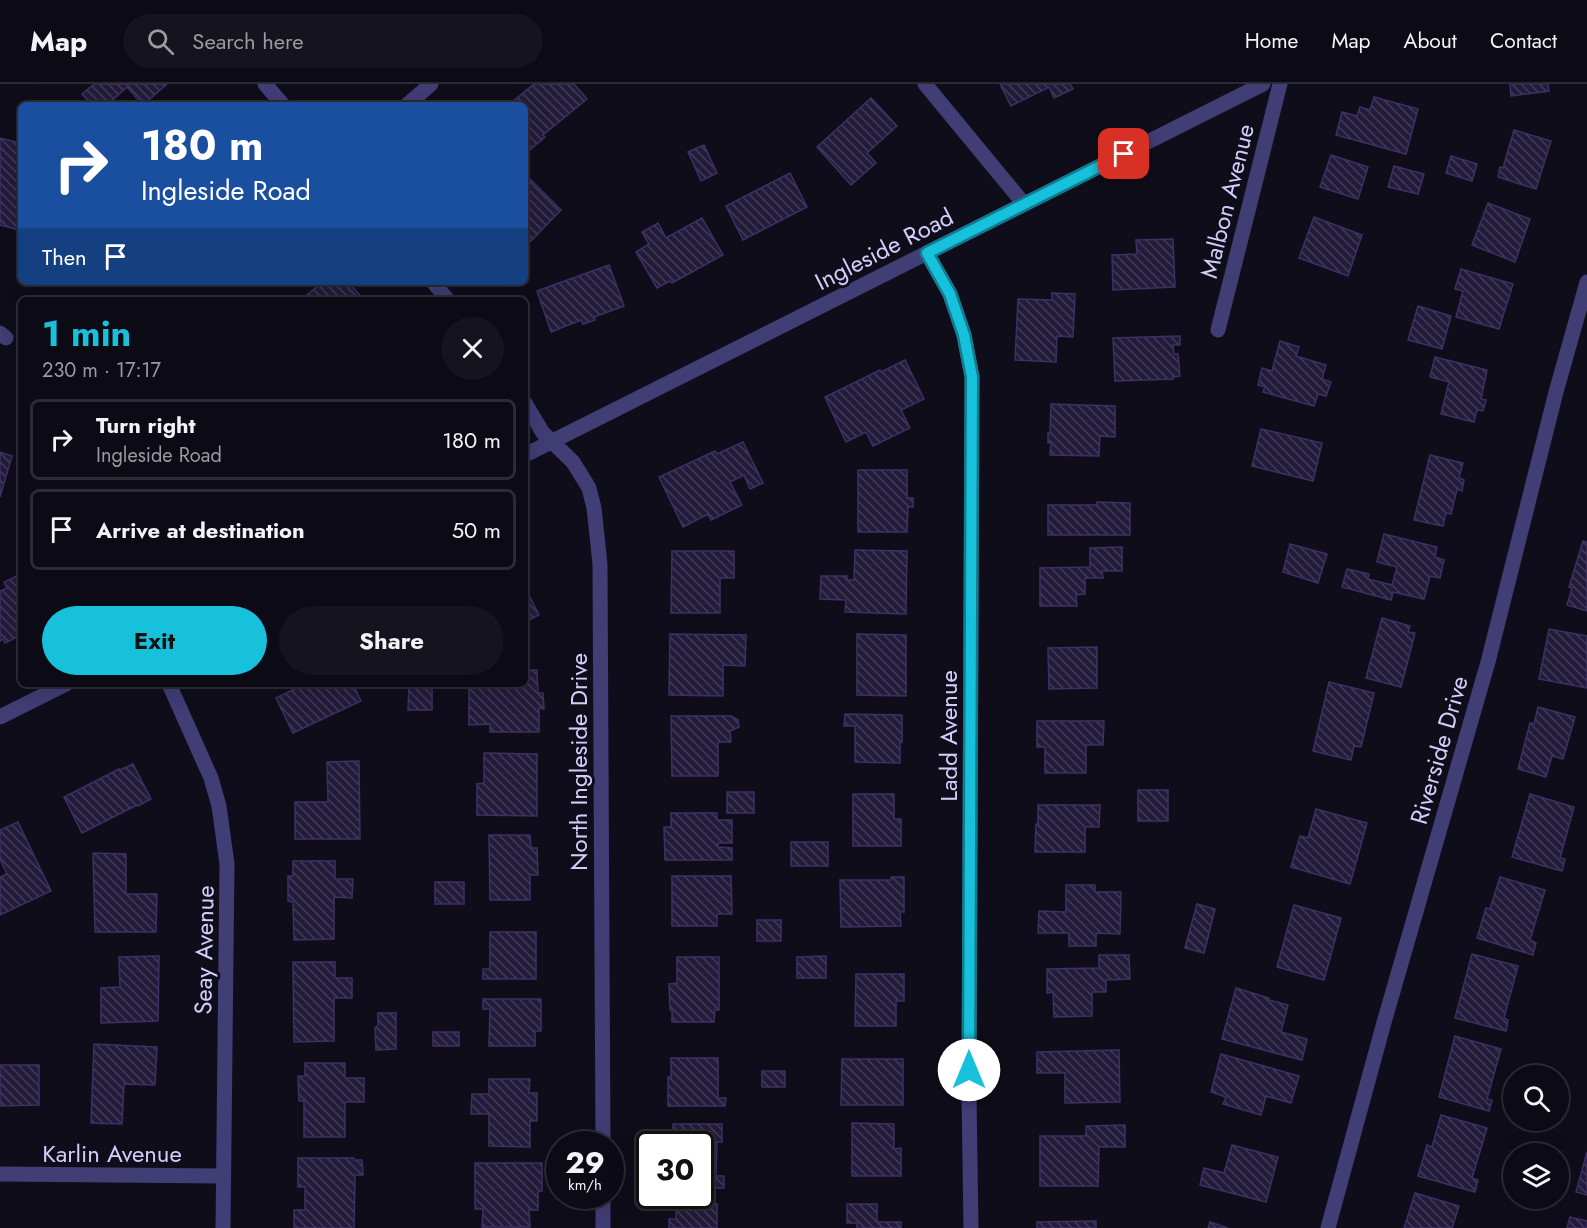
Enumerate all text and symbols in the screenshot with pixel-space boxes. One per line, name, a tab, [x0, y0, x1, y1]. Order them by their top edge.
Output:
search box	[123, 14, 543, 68]
text: Map	[30, 21, 87, 62]
icon: search	[144, 25, 177, 58]
text: Search here	[192, 25, 304, 57]
text: Home	[1245, 26, 1298, 56]
text: Map	[1331, 26, 1371, 56]
text: About	[1404, 26, 1457, 56]
text: Contact	[1490, 26, 1557, 56]
text: 180 m	[141, 115, 264, 176]
street label: Malbon Avenue	[1191, 120, 1263, 282]
icon: right	[42, 126, 120, 204]
pin	[1098, 128, 1149, 179]
icon: arrive	[1107, 137, 1140, 170]
text: Ingleside Road	[141, 171, 311, 210]
street label: Ingleside Road	[809, 199, 959, 299]
icon: arrive	[99, 240, 132, 273]
text: Then	[42, 241, 87, 273]
text: 1 min	[42, 307, 131, 359]
button: close	[441, 317, 504, 380]
text: 230 m · 17:17	[42, 356, 161, 385]
text: Turn right	[96, 409, 196, 441]
icon: right	[45, 423, 78, 456]
text: 180 m	[442, 424, 501, 456]
text: Ingleside Road	[96, 441, 222, 470]
icon: arrive	[45, 513, 78, 546]
text: Arrive at destination	[96, 514, 305, 546]
text: 50 m	[452, 514, 501, 546]
button: Exit	[42, 606, 267, 675]
button: Share	[279, 606, 504, 675]
street label: North Ingleside Drive	[561, 653, 596, 871]
street label: Ladd Avenue	[931, 670, 966, 802]
street label: Riverside Drive	[1401, 672, 1477, 828]
street label: Seay Avenue	[185, 885, 223, 1015]
position arrow	[937, 1038, 1001, 1102]
map controls	[1503, 1065, 1569, 1209]
button: search	[1503, 1065, 1569, 1131]
speed limit sign: 30	[636, 1131, 714, 1209]
street label: Karlin Avenue	[42, 1136, 182, 1171]
text: 29	[565, 1141, 605, 1184]
button: layers	[1503, 1143, 1569, 1209]
text: km/h	[568, 1174, 602, 1196]

